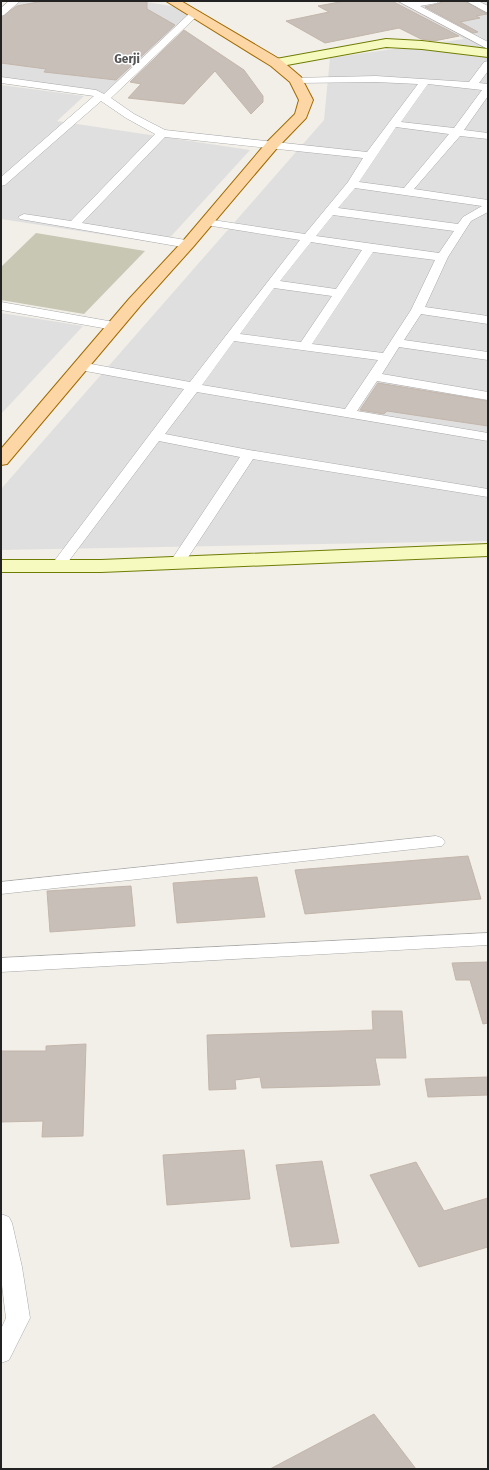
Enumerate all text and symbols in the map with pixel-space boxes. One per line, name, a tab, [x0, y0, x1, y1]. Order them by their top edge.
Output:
district label: Gerji	[114, 51, 140, 66]

